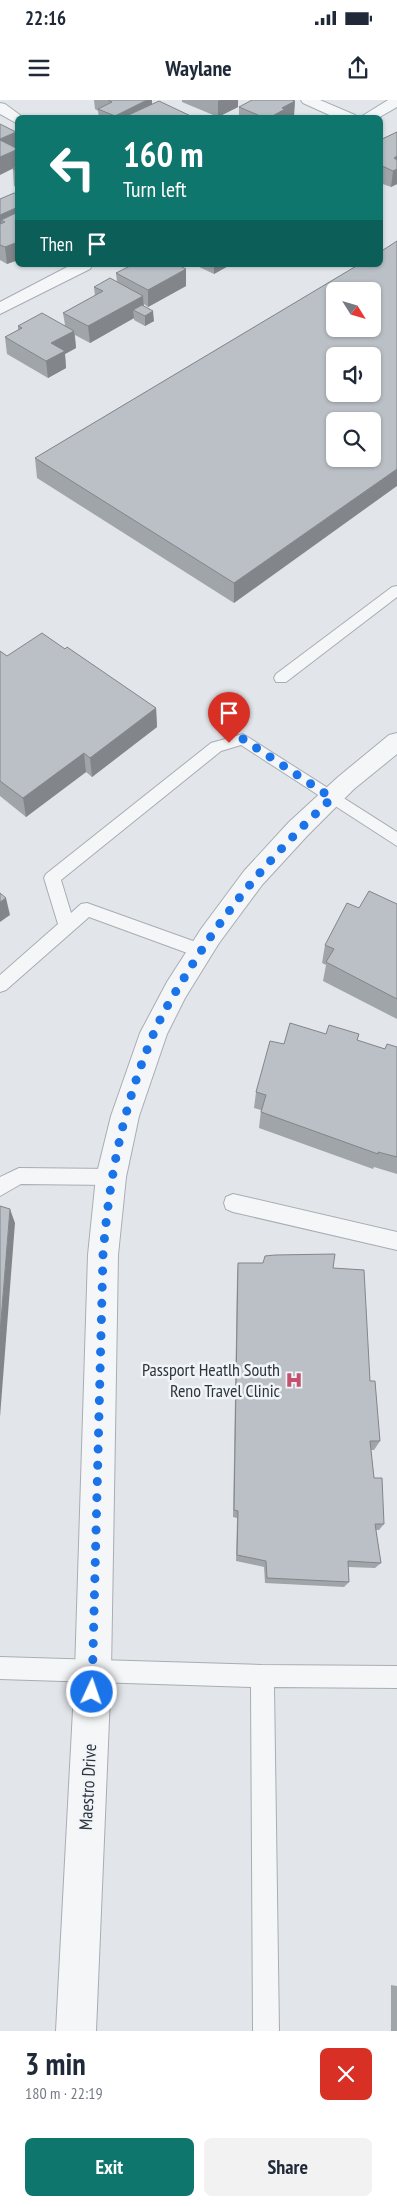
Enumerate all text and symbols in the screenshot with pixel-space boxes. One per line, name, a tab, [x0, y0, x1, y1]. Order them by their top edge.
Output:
text: 22:16	[25, 6, 66, 30]
icon: menu	[25, 54, 53, 82]
text: Waylane	[165, 54, 232, 82]
icon: share	[344, 54, 372, 82]
text: 160 m	[123, 131, 204, 177]
icon: left	[40, 135, 105, 200]
text: Turn left	[123, 175, 187, 203]
icon: arrive	[83, 230, 111, 258]
text: Then	[40, 232, 73, 256]
north arrow	[326, 282, 381, 338]
map controls	[326, 282, 381, 467]
button: sound	[326, 347, 381, 402]
button: search	[326, 412, 381, 467]
pin	[208, 692, 250, 743]
icon: arrive	[215, 699, 243, 727]
place label: Passport Heatlh South Reno Travel Clinic	[142, 1358, 281, 1402]
hospital icon: Passport Heatlh South Reno Travel Clinic	[284, 1370, 304, 1390]
position arrow	[65, 1665, 117, 1717]
street label: Maestro Drive	[74, 1743, 101, 1831]
text: 3 min	[25, 2044, 86, 2083]
button: close	[320, 2048, 372, 2100]
text: 180 m · 22:19	[25, 2083, 103, 2103]
button: Exit	[25, 2138, 194, 2196]
button: Share	[204, 2138, 372, 2196]

